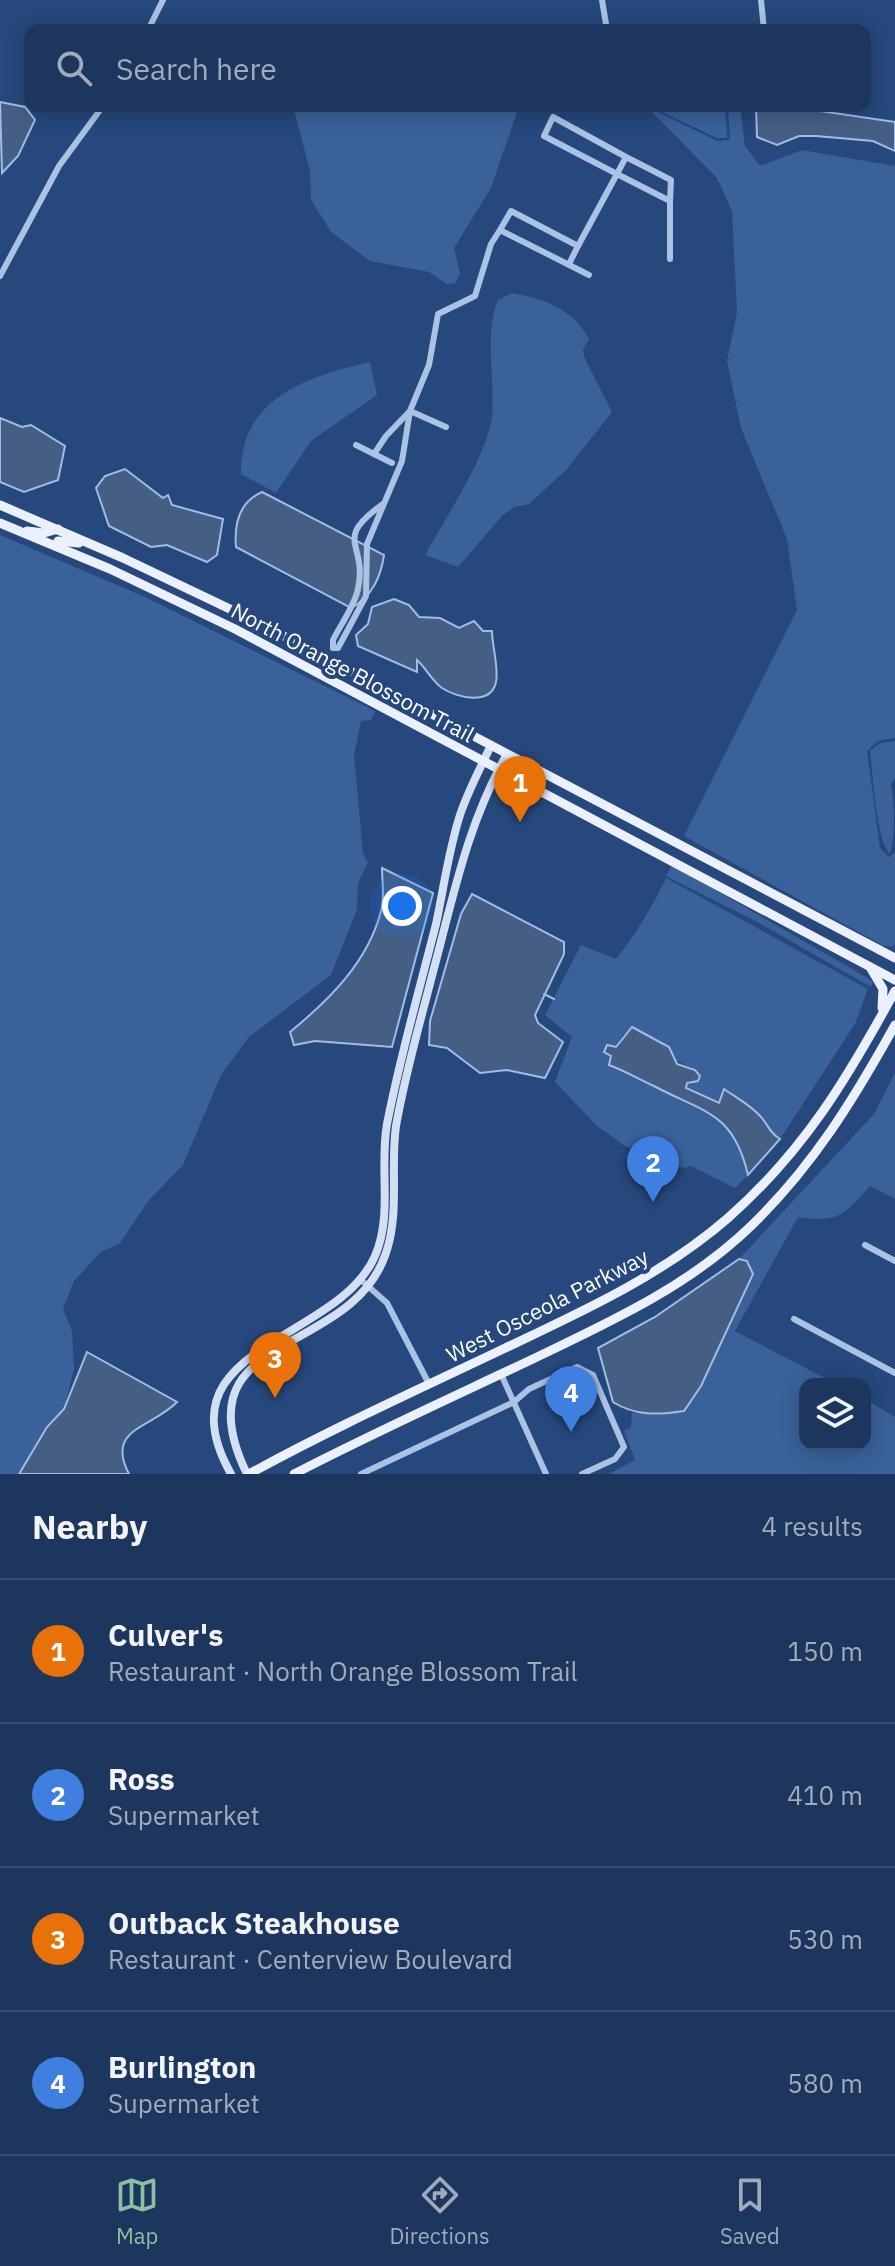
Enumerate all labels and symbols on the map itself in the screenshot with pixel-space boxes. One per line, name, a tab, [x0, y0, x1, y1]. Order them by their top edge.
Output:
street label: North Orange Blossom Trail	[226, 595, 480, 749]
pin: 1	[494, 756, 546, 822]
your location	[382, 886, 422, 926]
pin: 2	[627, 1136, 679, 1202]
street label: West Osceola Parkway	[441, 1241, 653, 1369]
pin: 3	[249, 1332, 301, 1398]
pin: 4	[545, 1366, 597, 1432]

